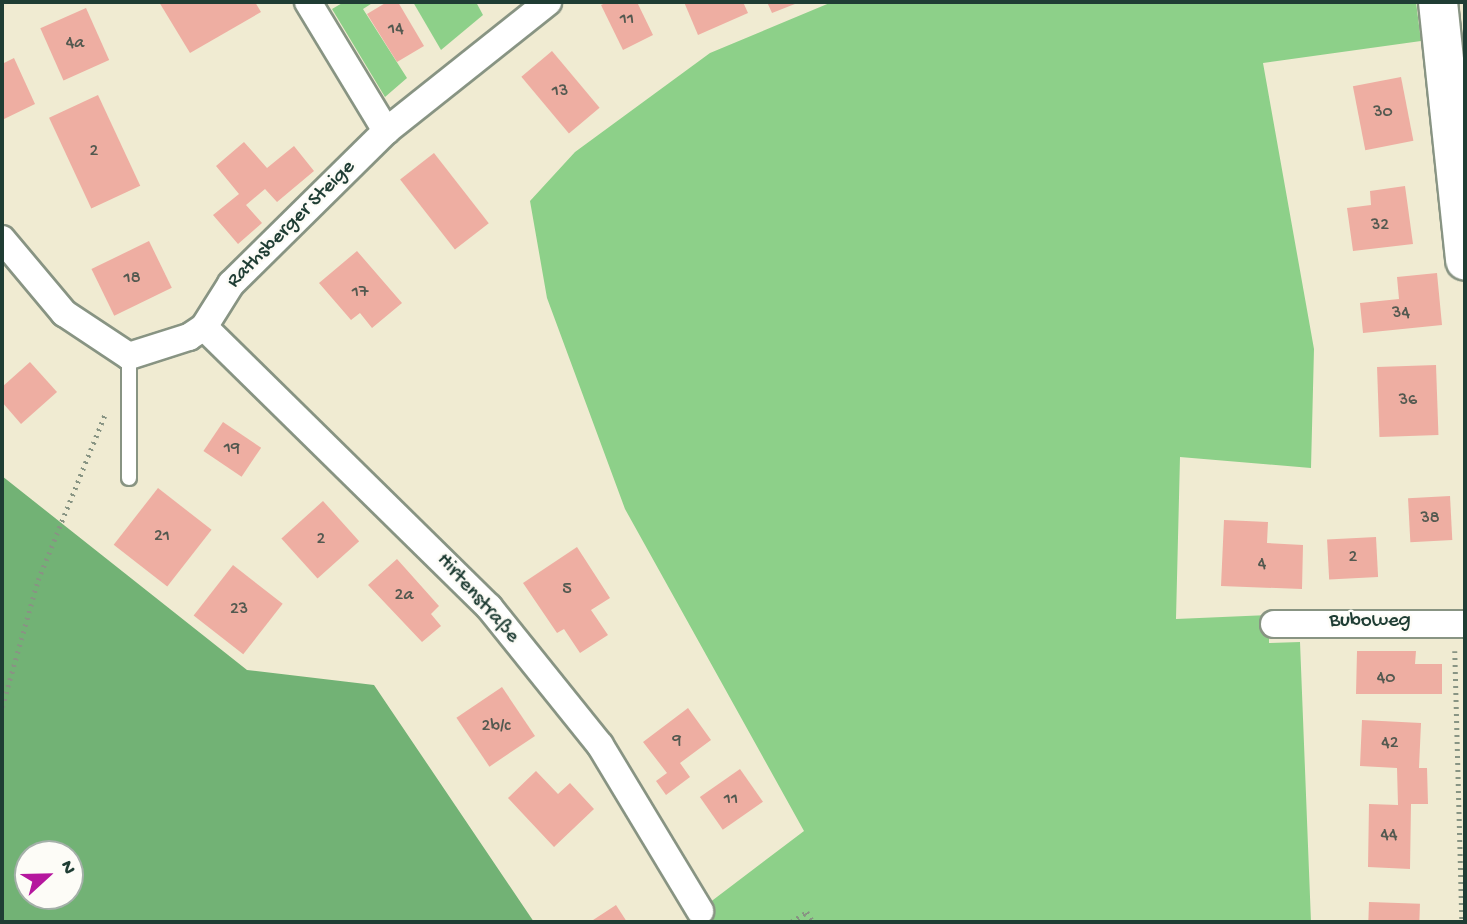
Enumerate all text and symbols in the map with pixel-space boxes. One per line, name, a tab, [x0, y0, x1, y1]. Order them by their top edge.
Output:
house number: 11	[620, 9, 634, 31]
house number: 14	[388, 19, 404, 41]
house number: 4a	[66, 33, 84, 55]
house number: 13	[552, 81, 568, 103]
house number: 30	[1373, 102, 1393, 124]
house number: 2	[90, 141, 98, 163]
street label: Rathsberger Steige	[223, 156, 361, 294]
house number: 32	[1371, 215, 1389, 237]
house number: 18	[123, 268, 141, 290]
house number: 17	[352, 282, 368, 304]
house number: 34	[1392, 303, 1410, 325]
house number: 36	[1399, 390, 1417, 412]
house number: 19	[224, 438, 240, 460]
house number: 38	[1420, 508, 1440, 530]
house number: 21	[154, 526, 170, 548]
house number: 2	[317, 529, 325, 551]
house number: 2	[1349, 547, 1357, 569]
street label: Hirtenstraße	[430, 549, 524, 649]
house number: 4	[1258, 554, 1266, 576]
house number: 5	[562, 579, 572, 601]
house number: 2a	[395, 585, 413, 607]
house number: 23	[230, 599, 248, 621]
street label: Buboweg	[1329, 609, 1411, 635]
house number: 40	[1377, 668, 1395, 690]
house number: 2b/c	[482, 716, 510, 738]
house number: 9	[672, 730, 682, 752]
house number: 42	[1381, 733, 1399, 755]
house number: 11	[724, 789, 738, 811]
house number: 44	[1380, 825, 1398, 847]
north arrow	[14, 840, 84, 910]
text: N	[54, 858, 80, 878]

